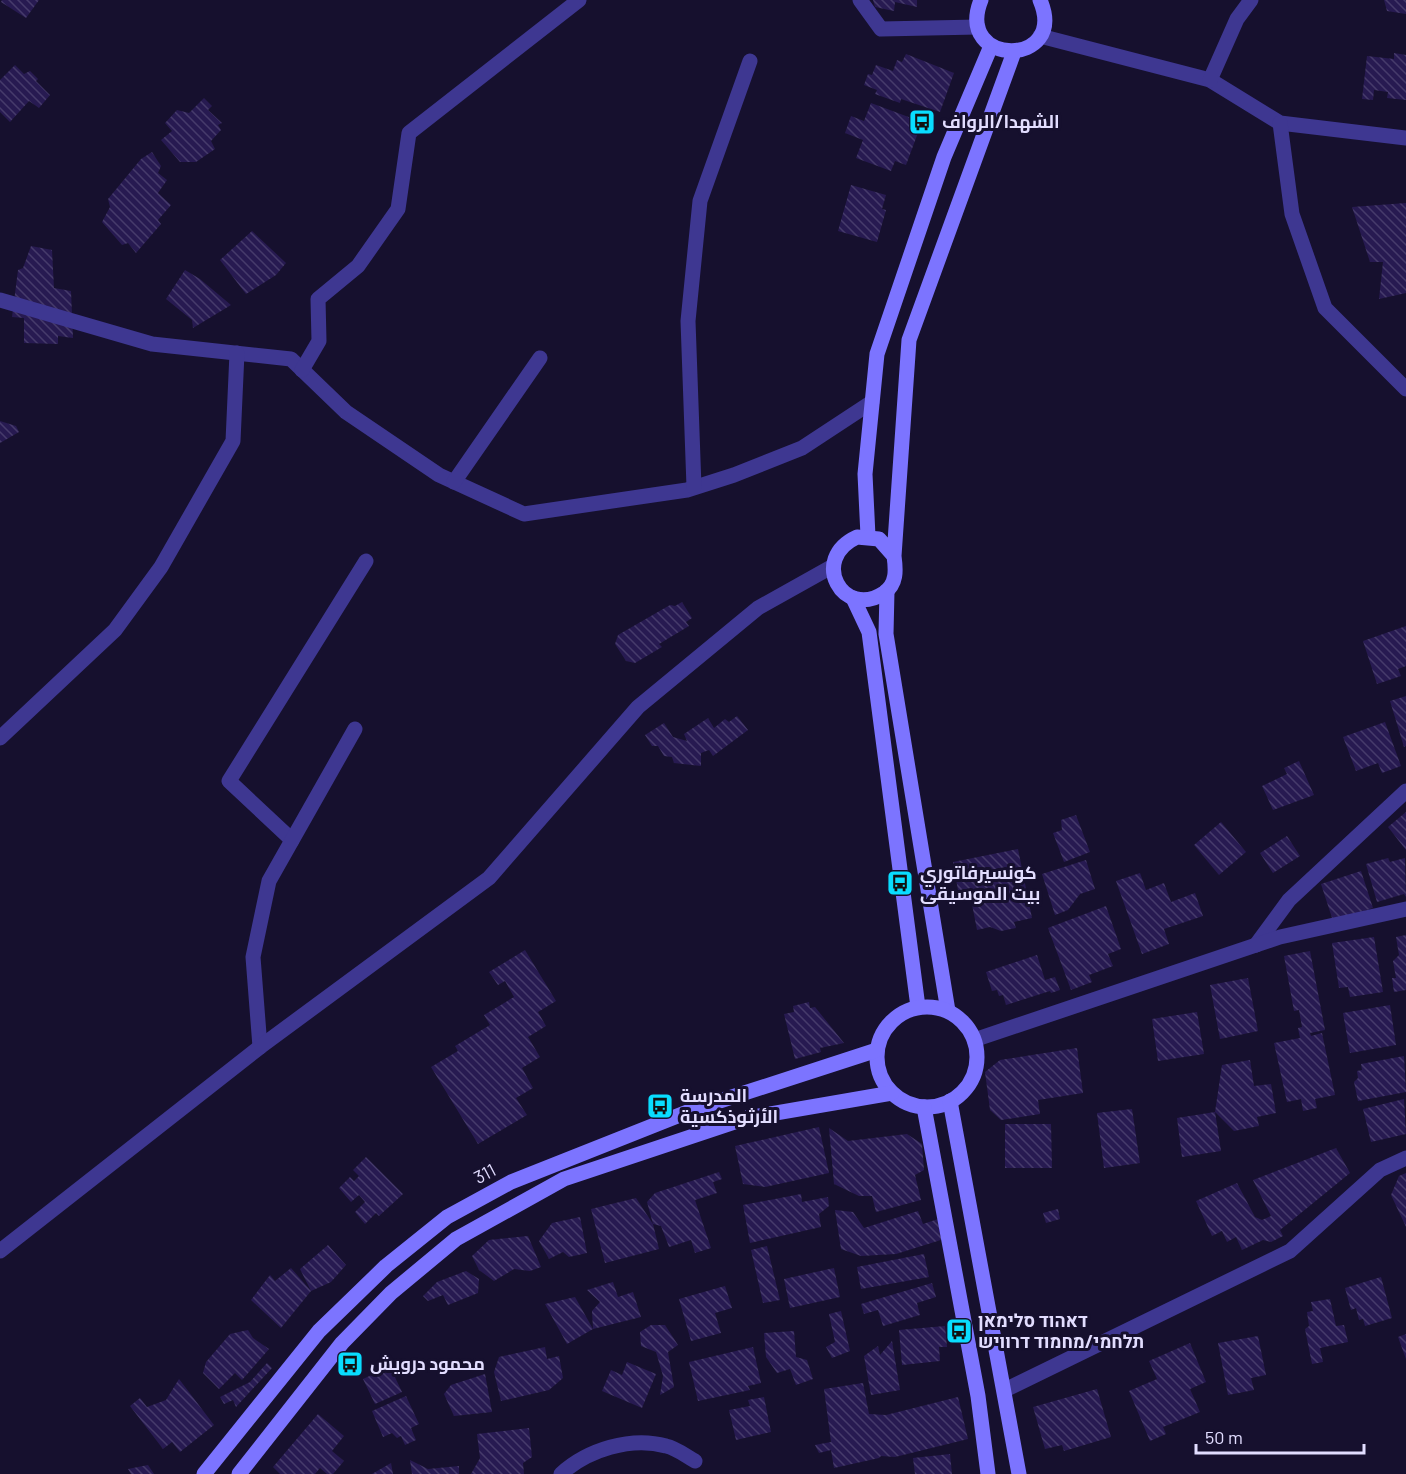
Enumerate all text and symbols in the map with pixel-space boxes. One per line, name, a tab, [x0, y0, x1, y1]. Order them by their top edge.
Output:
bus stop icon: الشهدا/الرواف	[907, 107, 937, 137]
place label: الشهدا/الرواف	[942, 110, 1060, 133]
place label: كونسيرفاتوري بيت الموسيقى	[920, 861, 1040, 905]
bus stop icon: كونسيرفاتوري بيت الموسيقى	[885, 868, 915, 898]
place label: المدرسة الأرثوذكسية	[680, 1084, 778, 1128]
bus stop icon: المدرسة الأرثوذكسية	[645, 1091, 675, 1121]
street label: 311	[470, 1158, 499, 1188]
place label: דאהוד סלימאן תלחמי/מחמוד דרוויש	[978, 1309, 1144, 1352]
bus stop icon: דאהוד סלימאן תלחמי/מחמוד דרוויש	[944, 1316, 974, 1346]
bus stop icon: محمود درويش	[335, 1349, 365, 1379]
place label: محمود درويش	[370, 1352, 485, 1375]
scale bar	[1196, 1417, 1364, 1455]
text: 50 m	[1205, 1426, 1243, 1448]

